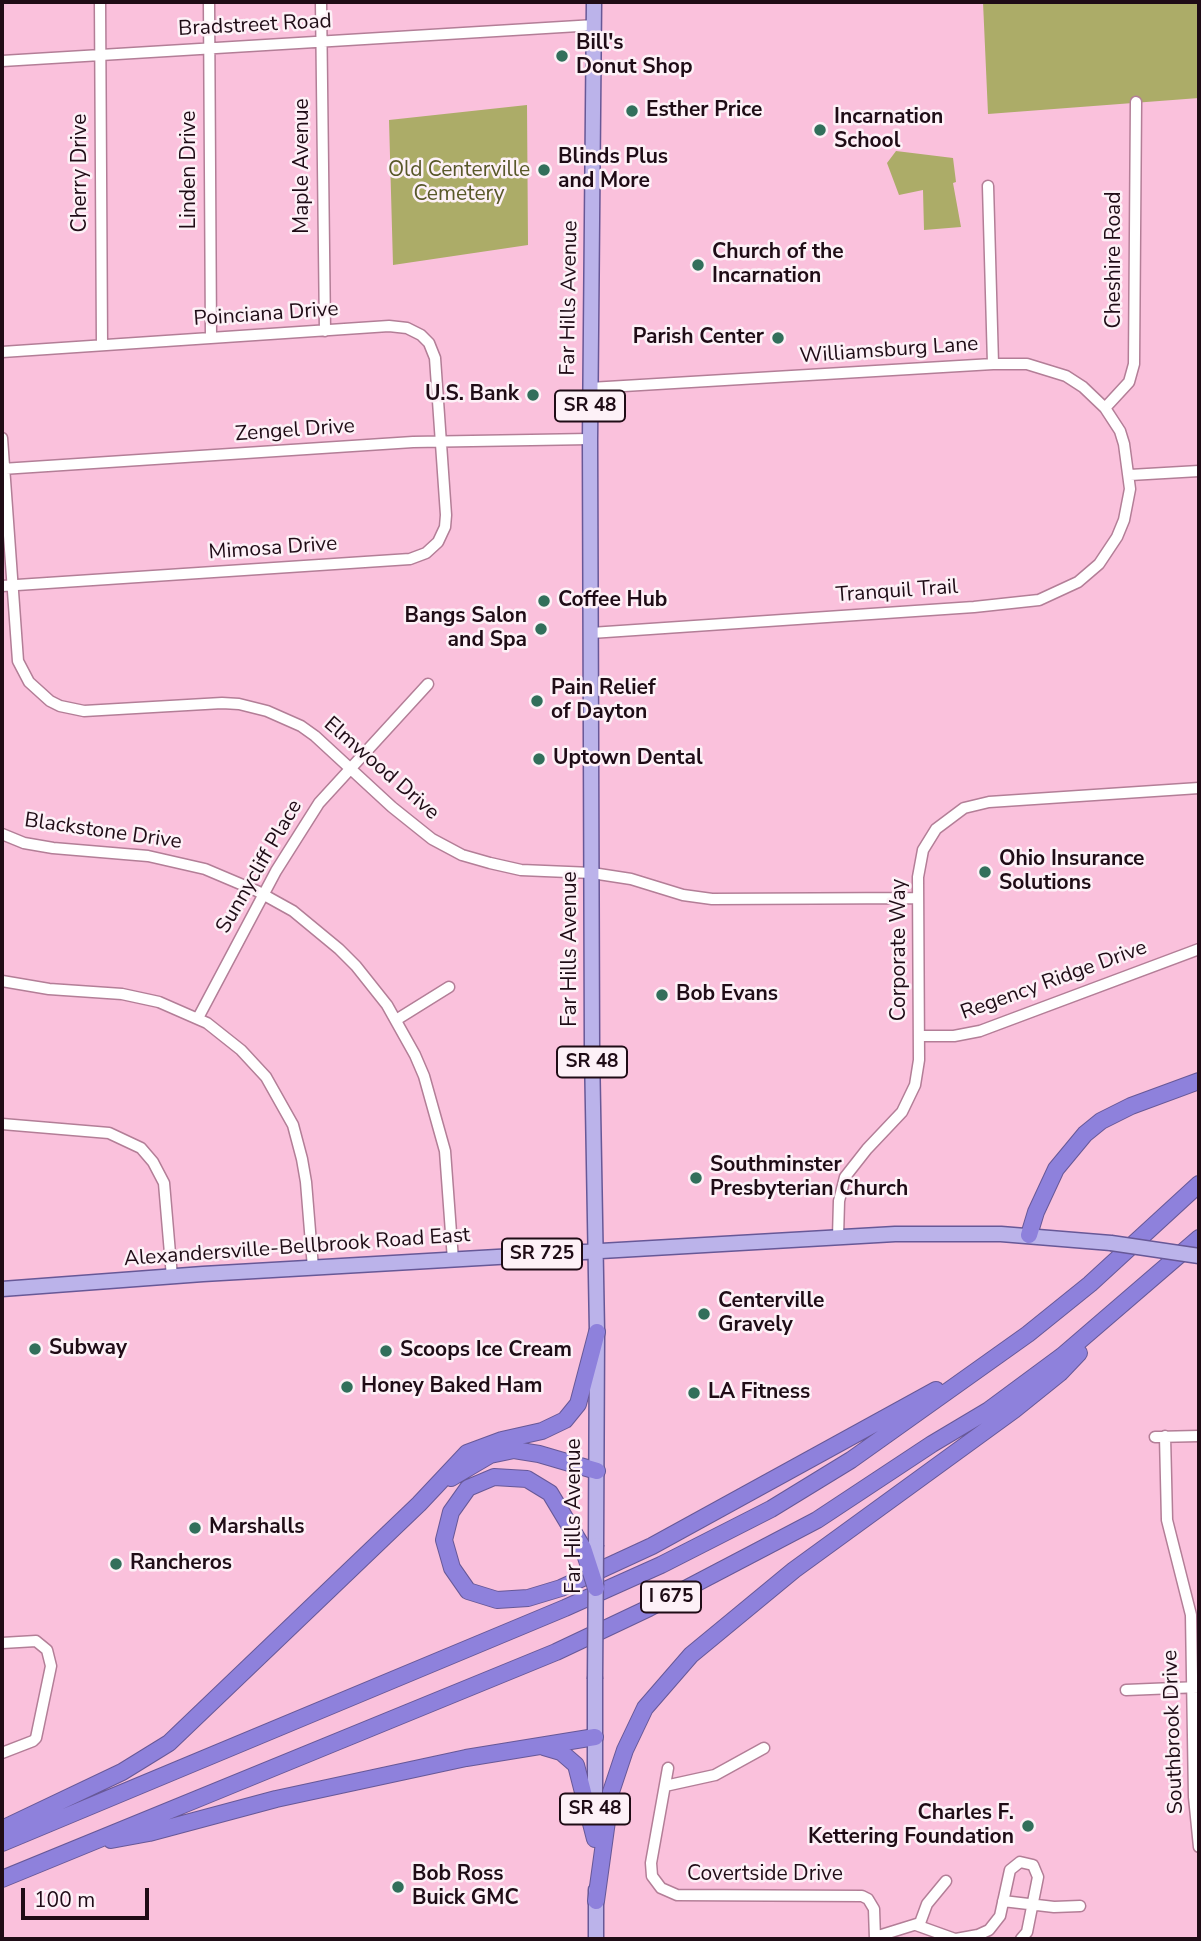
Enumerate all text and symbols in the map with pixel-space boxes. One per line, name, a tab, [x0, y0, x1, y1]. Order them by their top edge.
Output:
street label: Bradstreet Road	[178, 9, 332, 43]
place label: Bill's Donut Shop	[576, 31, 693, 81]
marker: Bill's Donut Shop	[554, 48, 570, 64]
street label: Maple Avenue	[290, 98, 316, 234]
place label: Esther Price	[646, 98, 762, 124]
marker: Esther Price	[624, 103, 640, 119]
place label: Incarnation School	[834, 105, 943, 155]
street label: Linden Drive	[177, 111, 203, 229]
street label: Cherry Drive	[68, 114, 94, 232]
marker: Incarnation School	[812, 122, 828, 138]
place label: Blinds Plus and More	[558, 145, 668, 195]
park label: Old Centerville Cemetery	[388, 158, 530, 208]
marker: Blinds Plus and More	[536, 162, 552, 178]
street label: Cheshire Road	[1102, 192, 1128, 328]
street label: Far Hills Avenue	[556, 220, 584, 376]
place label: Church of the Incarnation	[712, 240, 844, 290]
marker: Church of the Incarnation	[690, 257, 706, 273]
street label: Poinciana Drive	[193, 297, 339, 333]
place label: Parish Center	[633, 325, 764, 351]
marker: Parish Center	[770, 330, 786, 346]
street label: Williamsburg Lane	[799, 332, 979, 370]
place label: U.S. Bank	[425, 382, 519, 408]
marker: U.S. Bank	[525, 387, 541, 403]
road number: SR 48	[555, 390, 625, 422]
street label: Zengel Drive	[234, 414, 356, 448]
street label: Mimosa Drive	[208, 532, 338, 566]
street label: Tranquil Trail	[835, 575, 959, 609]
place label: Coffee Hub	[558, 588, 667, 614]
marker: Coffee Hub	[536, 593, 552, 609]
place label: Bangs Salon and Spa	[404, 604, 527, 654]
marker: Bangs Salon and Spa	[533, 621, 549, 637]
place label: Pain Relief of Dayton	[551, 676, 656, 726]
marker: Pain Relief of Dayton	[529, 693, 545, 709]
street label: Elmwood Drive	[318, 712, 444, 826]
place label: Uptown Dental	[553, 746, 703, 772]
marker: Uptown Dental	[531, 751, 547, 767]
street label: Sunnycliff Place	[212, 796, 308, 938]
street label: Blackstone Drive	[23, 808, 183, 856]
place label: Ohio Insurance Solutions	[999, 847, 1144, 897]
marker: Ohio Insurance Solutions	[977, 864, 993, 880]
street label: Far Hills Avenue	[558, 871, 584, 1027]
street label: Corporate Way	[887, 879, 913, 1021]
street label: Regency Ridge Drive	[957, 936, 1151, 1026]
place label: Bob Evans	[676, 982, 778, 1008]
marker: Bob Evans	[654, 987, 670, 1003]
road number: SR 48	[557, 1046, 627, 1078]
place label: Southminster Presbyterian Church	[710, 1153, 908, 1203]
marker: Southminster Presbyterian Church	[688, 1170, 704, 1186]
street label: Alexandersville-Bellbrook Road East	[123, 1223, 471, 1273]
road number: SR 725	[502, 1238, 582, 1270]
place label: Centerville Gravely	[718, 1289, 824, 1339]
marker: Centerville Gravely	[696, 1306, 712, 1322]
place label: Subway	[49, 1336, 127, 1362]
place label: Scoops Ice Cream	[400, 1338, 572, 1364]
marker: Subway	[27, 1341, 43, 1357]
marker: Scoops Ice Cream	[378, 1343, 394, 1359]
place label: Honey Baked Ham	[361, 1374, 542, 1400]
marker: Honey Baked Ham	[339, 1379, 355, 1395]
place label: LA Fitness	[708, 1380, 810, 1406]
marker: LA Fitness	[686, 1385, 702, 1401]
street label: Far Hills Avenue	[562, 1438, 588, 1594]
place label: Marshalls	[209, 1515, 304, 1541]
marker: Marshalls	[187, 1520, 203, 1536]
place label: Rancheros	[130, 1551, 232, 1577]
marker: Rancheros	[108, 1556, 124, 1572]
road number: I 675	[641, 1582, 701, 1612]
street label: Southbrook Drive	[1159, 1649, 1189, 1815]
road number: SR 48	[560, 1794, 630, 1825]
place label: Charles F. Kettering Foundation	[808, 1801, 1014, 1851]
marker: Charles F. Kettering Foundation	[1020, 1818, 1036, 1834]
place label: Bob Ross Buick GMC	[412, 1862, 519, 1912]
street label: Covertside Drive	[687, 1862, 843, 1888]
scale bar	[24, 1874, 152, 1918]
marker: Bob Ross Buick GMC	[390, 1879, 406, 1895]
text: 100 m	[34, 1886, 95, 1914]

